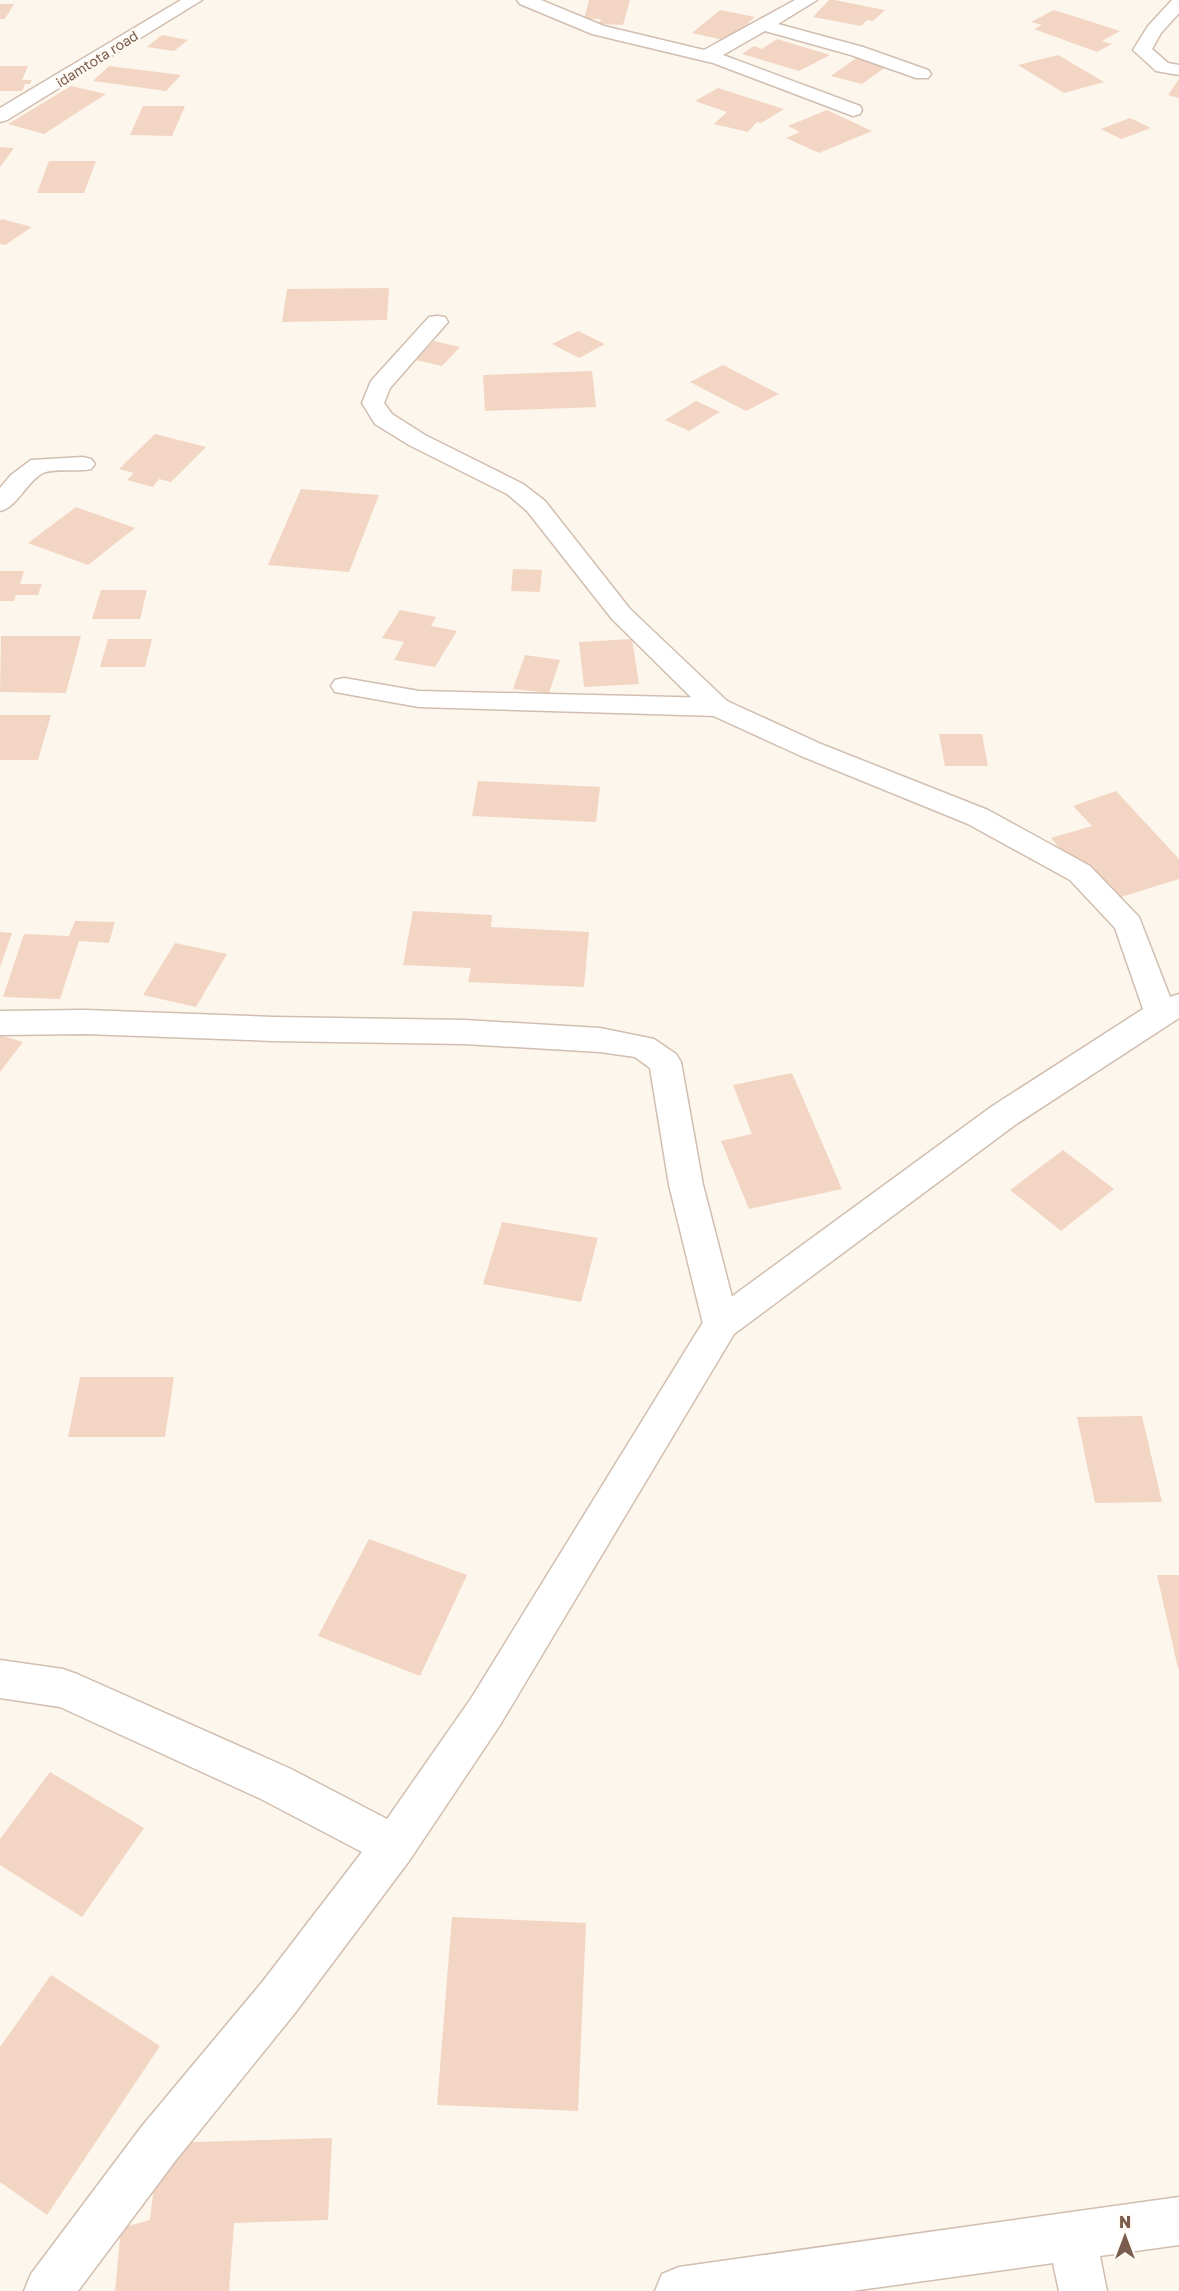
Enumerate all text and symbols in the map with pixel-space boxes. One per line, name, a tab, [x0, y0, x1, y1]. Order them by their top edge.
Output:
street label: idamtota road	[52, 27, 141, 91]
north arrow	[1095, 2207, 1155, 2267]
text: N	[1119, 2212, 1131, 2232]

